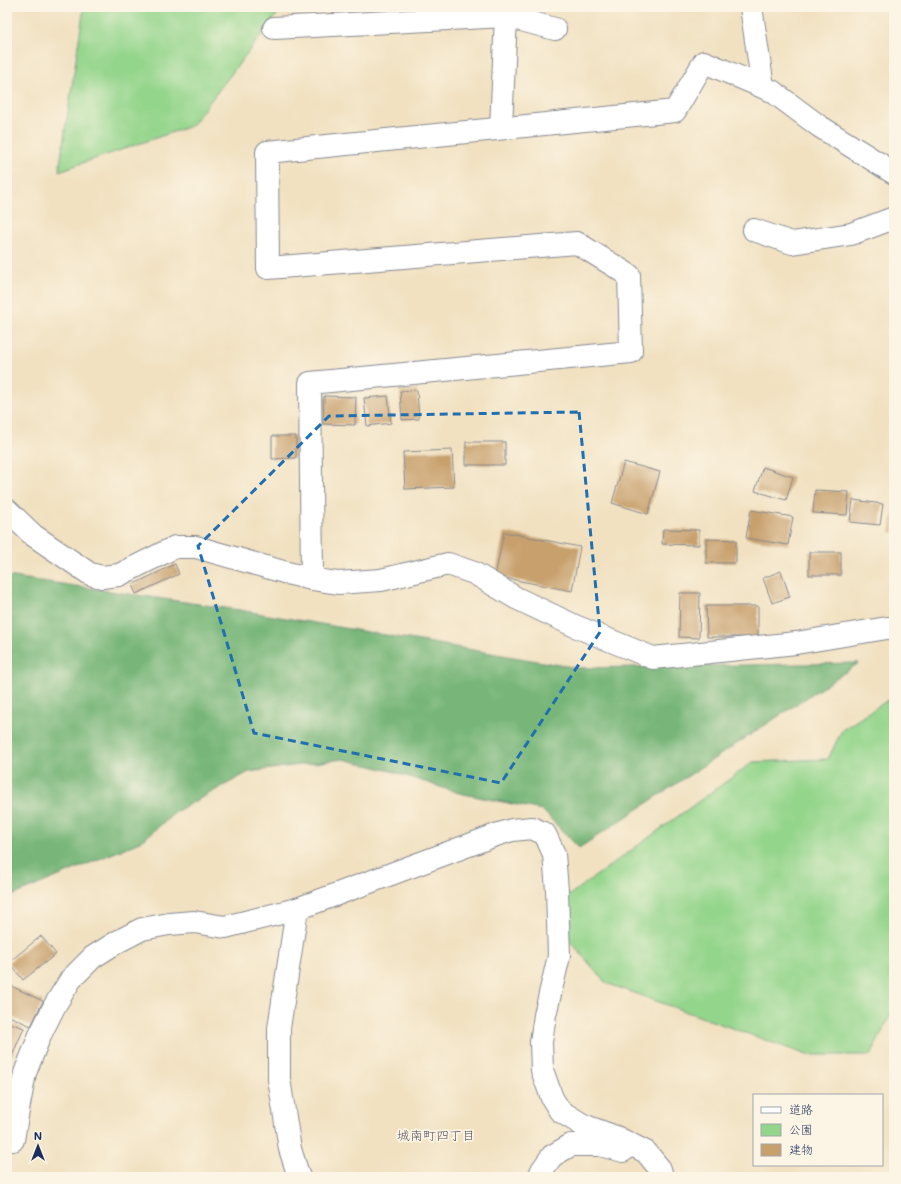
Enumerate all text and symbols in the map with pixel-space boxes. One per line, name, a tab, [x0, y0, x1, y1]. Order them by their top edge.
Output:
legend	[753, 1094, 883, 1166]
text: 道路	[789, 1101, 813, 1117]
text: 公園	[789, 1121, 813, 1137]
north arrow	[18, 1126, 58, 1166]
district label: 城南町四丁目	[397, 1126, 475, 1143]
text: N	[34, 1128, 42, 1143]
text: 建物	[789, 1141, 813, 1157]

